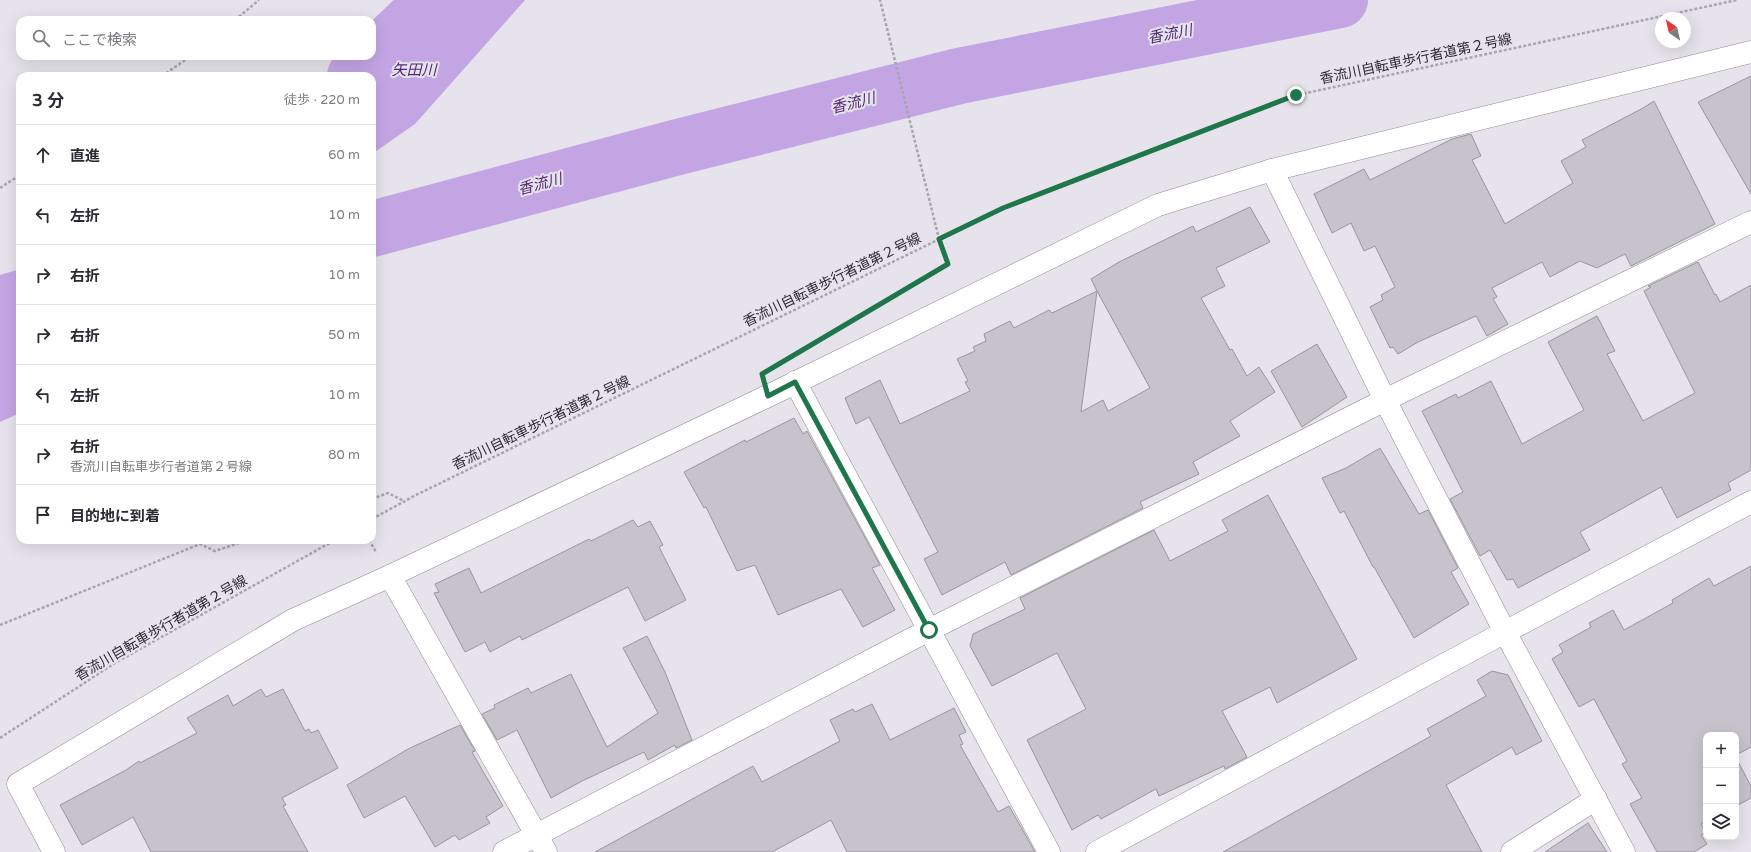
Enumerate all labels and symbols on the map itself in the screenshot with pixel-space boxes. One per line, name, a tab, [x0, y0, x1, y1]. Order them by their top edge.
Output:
north arrow	[1655, 12, 1691, 48]
water label: 香流川	[1146, 20, 1196, 47]
street label: 香流川自転車歩行者道第２号線	[1318, 30, 1514, 88]
water label: 矢田川	[391, 61, 438, 79]
route end	[1287, 86, 1305, 104]
water label: 香流川	[829, 88, 879, 117]
water label: 香流川	[516, 169, 566, 199]
street label: 香流川自転車歩行者道第２号線	[740, 229, 924, 331]
street label: 香流川自転車歩行者道第２号線	[449, 372, 633, 474]
street label: 香流川自転車歩行者道第２号線	[72, 572, 250, 684]
route start	[920, 621, 938, 639]

